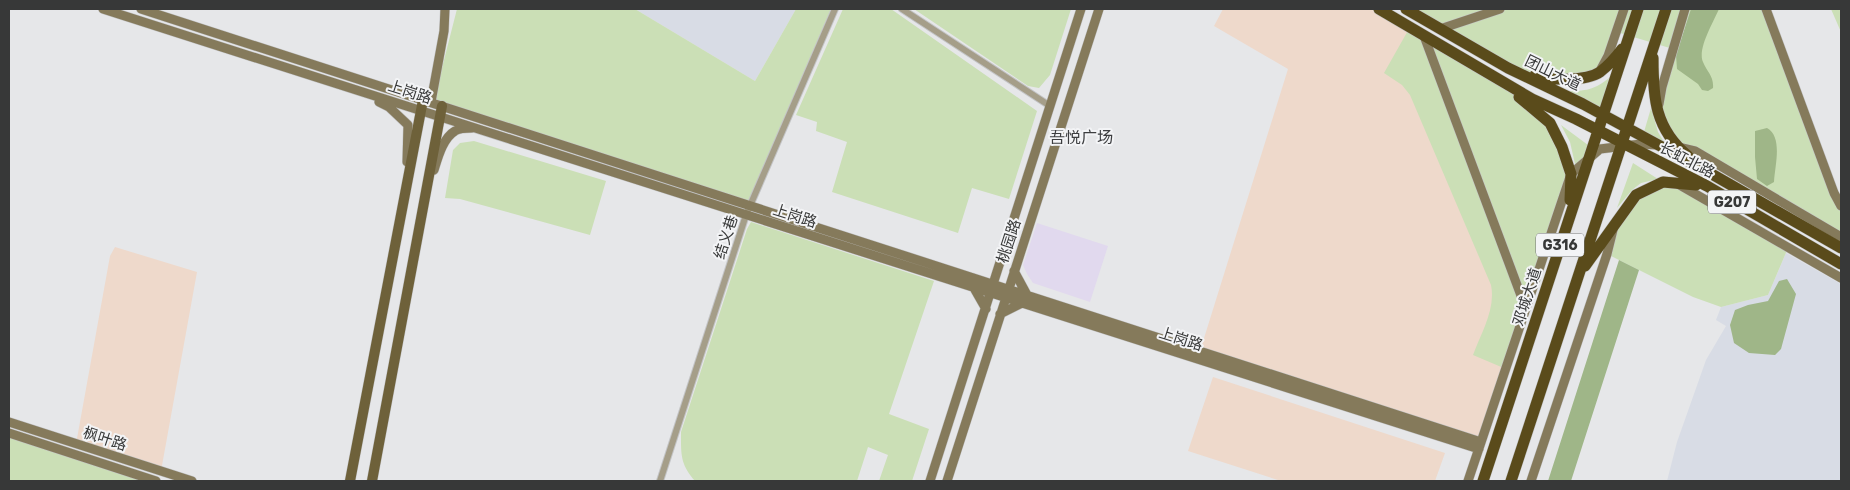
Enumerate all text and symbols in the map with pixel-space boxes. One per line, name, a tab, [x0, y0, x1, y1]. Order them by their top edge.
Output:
street label: 团山大道	[1522, 52, 1584, 94]
street label: 上岗路	[386, 76, 434, 108]
district label: 吾悦广场	[1049, 128, 1113, 147]
street label: 长虹北路	[1656, 138, 1718, 182]
road number: G207	[1708, 190, 1756, 213]
street label: 上岗路	[771, 200, 819, 232]
street label: 结义巷	[710, 213, 742, 261]
street label: 桃园路	[993, 217, 1025, 265]
road number: G316	[1536, 234, 1584, 256]
street label: 邓城大道	[1509, 266, 1545, 328]
street label: 上岗路	[1157, 323, 1205, 355]
street label: 枫叶路	[81, 423, 129, 455]

